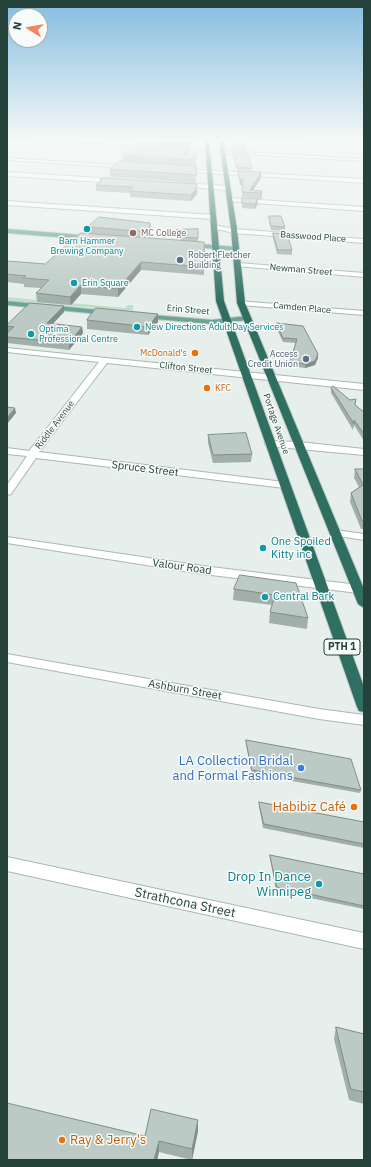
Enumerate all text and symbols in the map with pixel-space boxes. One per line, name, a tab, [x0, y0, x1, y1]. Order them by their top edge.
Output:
north arrow	[8, 8, 48, 48]
text: N	[10, 21, 25, 31]
marker: Barn Hammer Brewing Company	[82, 224, 92, 234]
marker: MC College	[128, 228, 138, 238]
place label: MC College	[141, 228, 186, 238]
street label: Basswood Place	[280, 229, 346, 245]
place label: Barn Hammer Brewing Company	[50, 236, 124, 257]
place label: Robert Fletcher Building	[188, 250, 251, 271]
marker: Robert Fletcher Building	[175, 255, 185, 265]
street label: Newman Street	[269, 262, 333, 278]
marker: Erin Square	[69, 278, 79, 288]
place label: Erin Square	[82, 278, 129, 288]
street label: Camden Place	[273, 300, 331, 316]
street label: Erin Street	[166, 303, 210, 317]
marker: New Directions Adult Day Services	[132, 322, 142, 332]
place label: New Directions Adult Day Services	[145, 322, 284, 332]
place label: Optima Professional Centre	[39, 324, 118, 345]
marker: Optima Professional Centre	[26, 329, 36, 339]
place label: McDonald's	[140, 348, 187, 358]
marker: McDonald's	[190, 348, 200, 358]
place label: Access Credit Union	[248, 349, 298, 370]
marker: Access Credit Union	[301, 354, 311, 364]
street label: Clifton Street	[159, 360, 213, 376]
marker: KFC	[202, 383, 212, 393]
place label: KFC	[215, 383, 231, 393]
street label: Portage Avenue	[261, 392, 291, 456]
street label: Riddle Avenue	[33, 399, 77, 451]
street label: Spruce Street	[111, 458, 179, 480]
place label: One Spoiled Kitty inc	[271, 535, 331, 561]
marker: One Spoiled Kitty inc	[258, 543, 268, 553]
street label: Valour Road	[152, 556, 212, 578]
place label: Central Bark	[273, 590, 334, 604]
marker: Central Bark	[260, 592, 270, 602]
road number: PTH 1	[324, 639, 360, 655]
street label: Ashburn Street	[147, 677, 223, 703]
place label: LA Collection Bridal and Formal Fashions	[173, 753, 293, 784]
marker: LA Collection Bridal and Formal Fashions	[296, 763, 306, 773]
place label: Habibiz Café	[273, 799, 346, 815]
marker: Habibiz Café	[349, 802, 359, 812]
place label: Drop In Dance Winnipeg	[227, 869, 311, 900]
marker: Drop In Dance Winnipeg	[314, 879, 324, 889]
street label: Strathcona Street	[133, 885, 237, 921]
place label: Ray & Jerry's	[70, 1132, 146, 1148]
marker: Ray & Jerry's	[57, 1135, 67, 1145]

